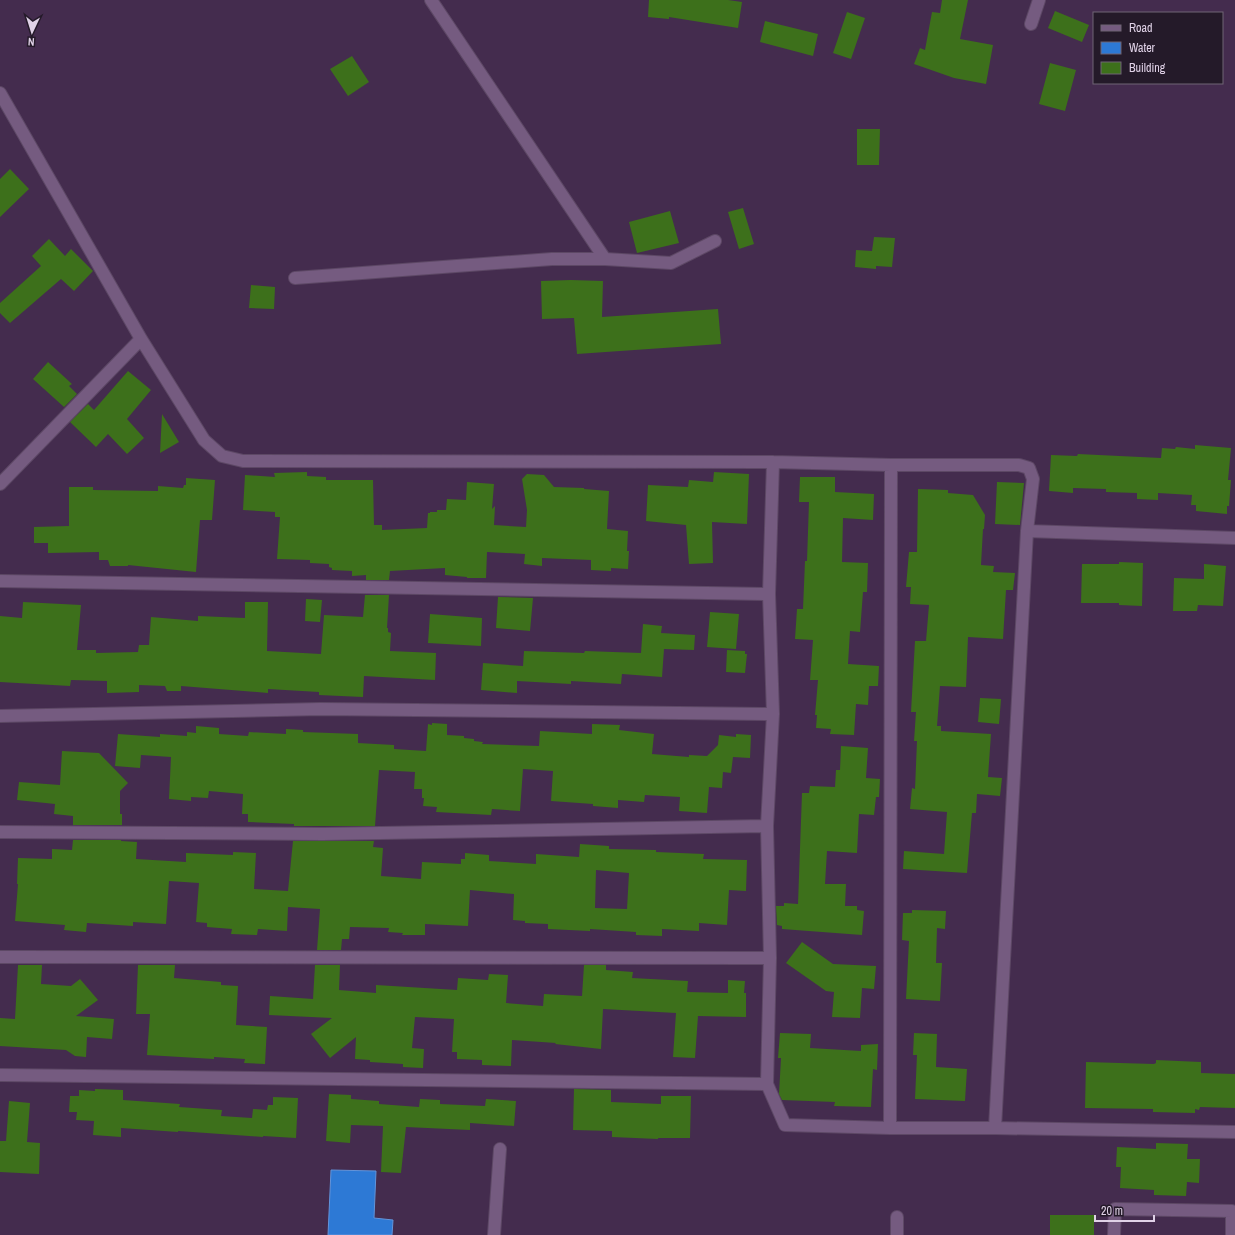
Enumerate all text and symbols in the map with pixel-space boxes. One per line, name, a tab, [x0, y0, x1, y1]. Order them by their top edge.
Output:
north arrow	[12, 12, 52, 52]
legend	[1093, 12, 1223, 84]
text: Road	[1129, 20, 1153, 36]
text: N	[28, 35, 35, 49]
text: Water	[1129, 40, 1156, 56]
text: Building	[1129, 60, 1166, 76]
scale bar	[1095, 1197, 1154, 1223]
text: 20 m	[1101, 1203, 1123, 1219]

